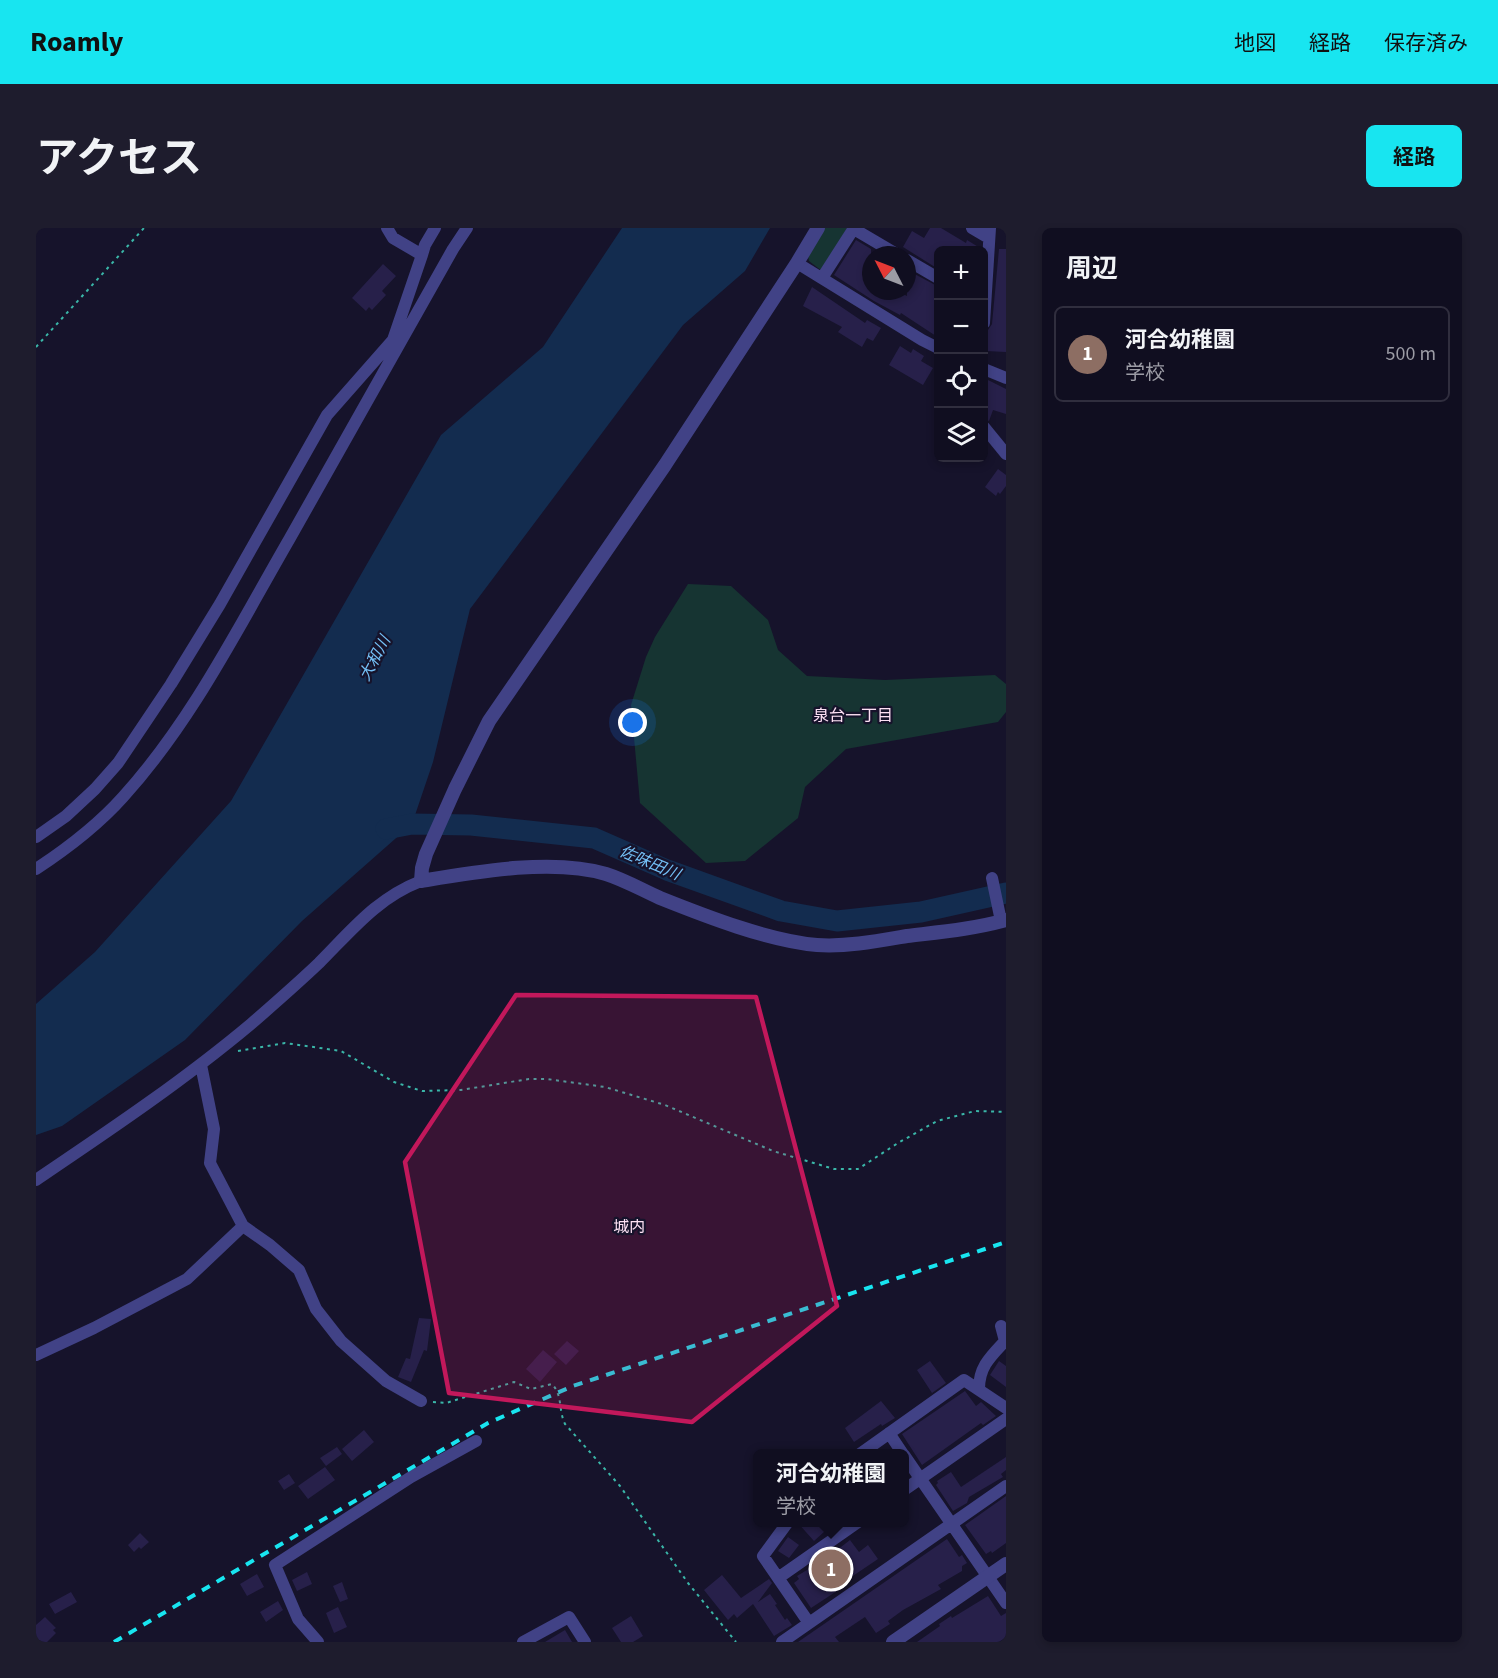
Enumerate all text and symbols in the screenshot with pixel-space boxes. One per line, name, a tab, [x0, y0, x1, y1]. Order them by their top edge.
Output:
text: Roamly	[30, 22, 123, 62]
text: 地図	[1234, 28, 1276, 58]
text: 経路	[1309, 28, 1351, 58]
text: 保存済み	[1384, 28, 1468, 58]
button: 経路	[1366, 125, 1462, 187]
text: アクセス	[36, 129, 202, 189]
north arrow	[862, 246, 916, 300]
map controls	[934, 246, 988, 462]
button: +	[934, 246, 988, 300]
text: 周辺	[1066, 250, 1118, 287]
button: −	[934, 300, 988, 354]
text: 河合幼稚園	[1125, 324, 1235, 356]
text: 1	[1082, 340, 1093, 368]
text: 500 m	[1386, 340, 1436, 368]
button: locate	[934, 354, 988, 408]
text: 学校	[1125, 359, 1165, 387]
button: layers	[934, 408, 988, 462]
water label: 大和川	[354, 630, 397, 685]
district label: 泉台一丁目	[813, 705, 893, 727]
your location	[618, 708, 647, 737]
water label: 佐味田川	[616, 840, 685, 886]
district label: 城内	[613, 1216, 645, 1238]
popup	[753, 1449, 909, 1527]
text: 河合幼稚園	[776, 1458, 886, 1490]
text: 学校	[776, 1493, 816, 1521]
pin: 1	[812, 1546, 850, 1592]

